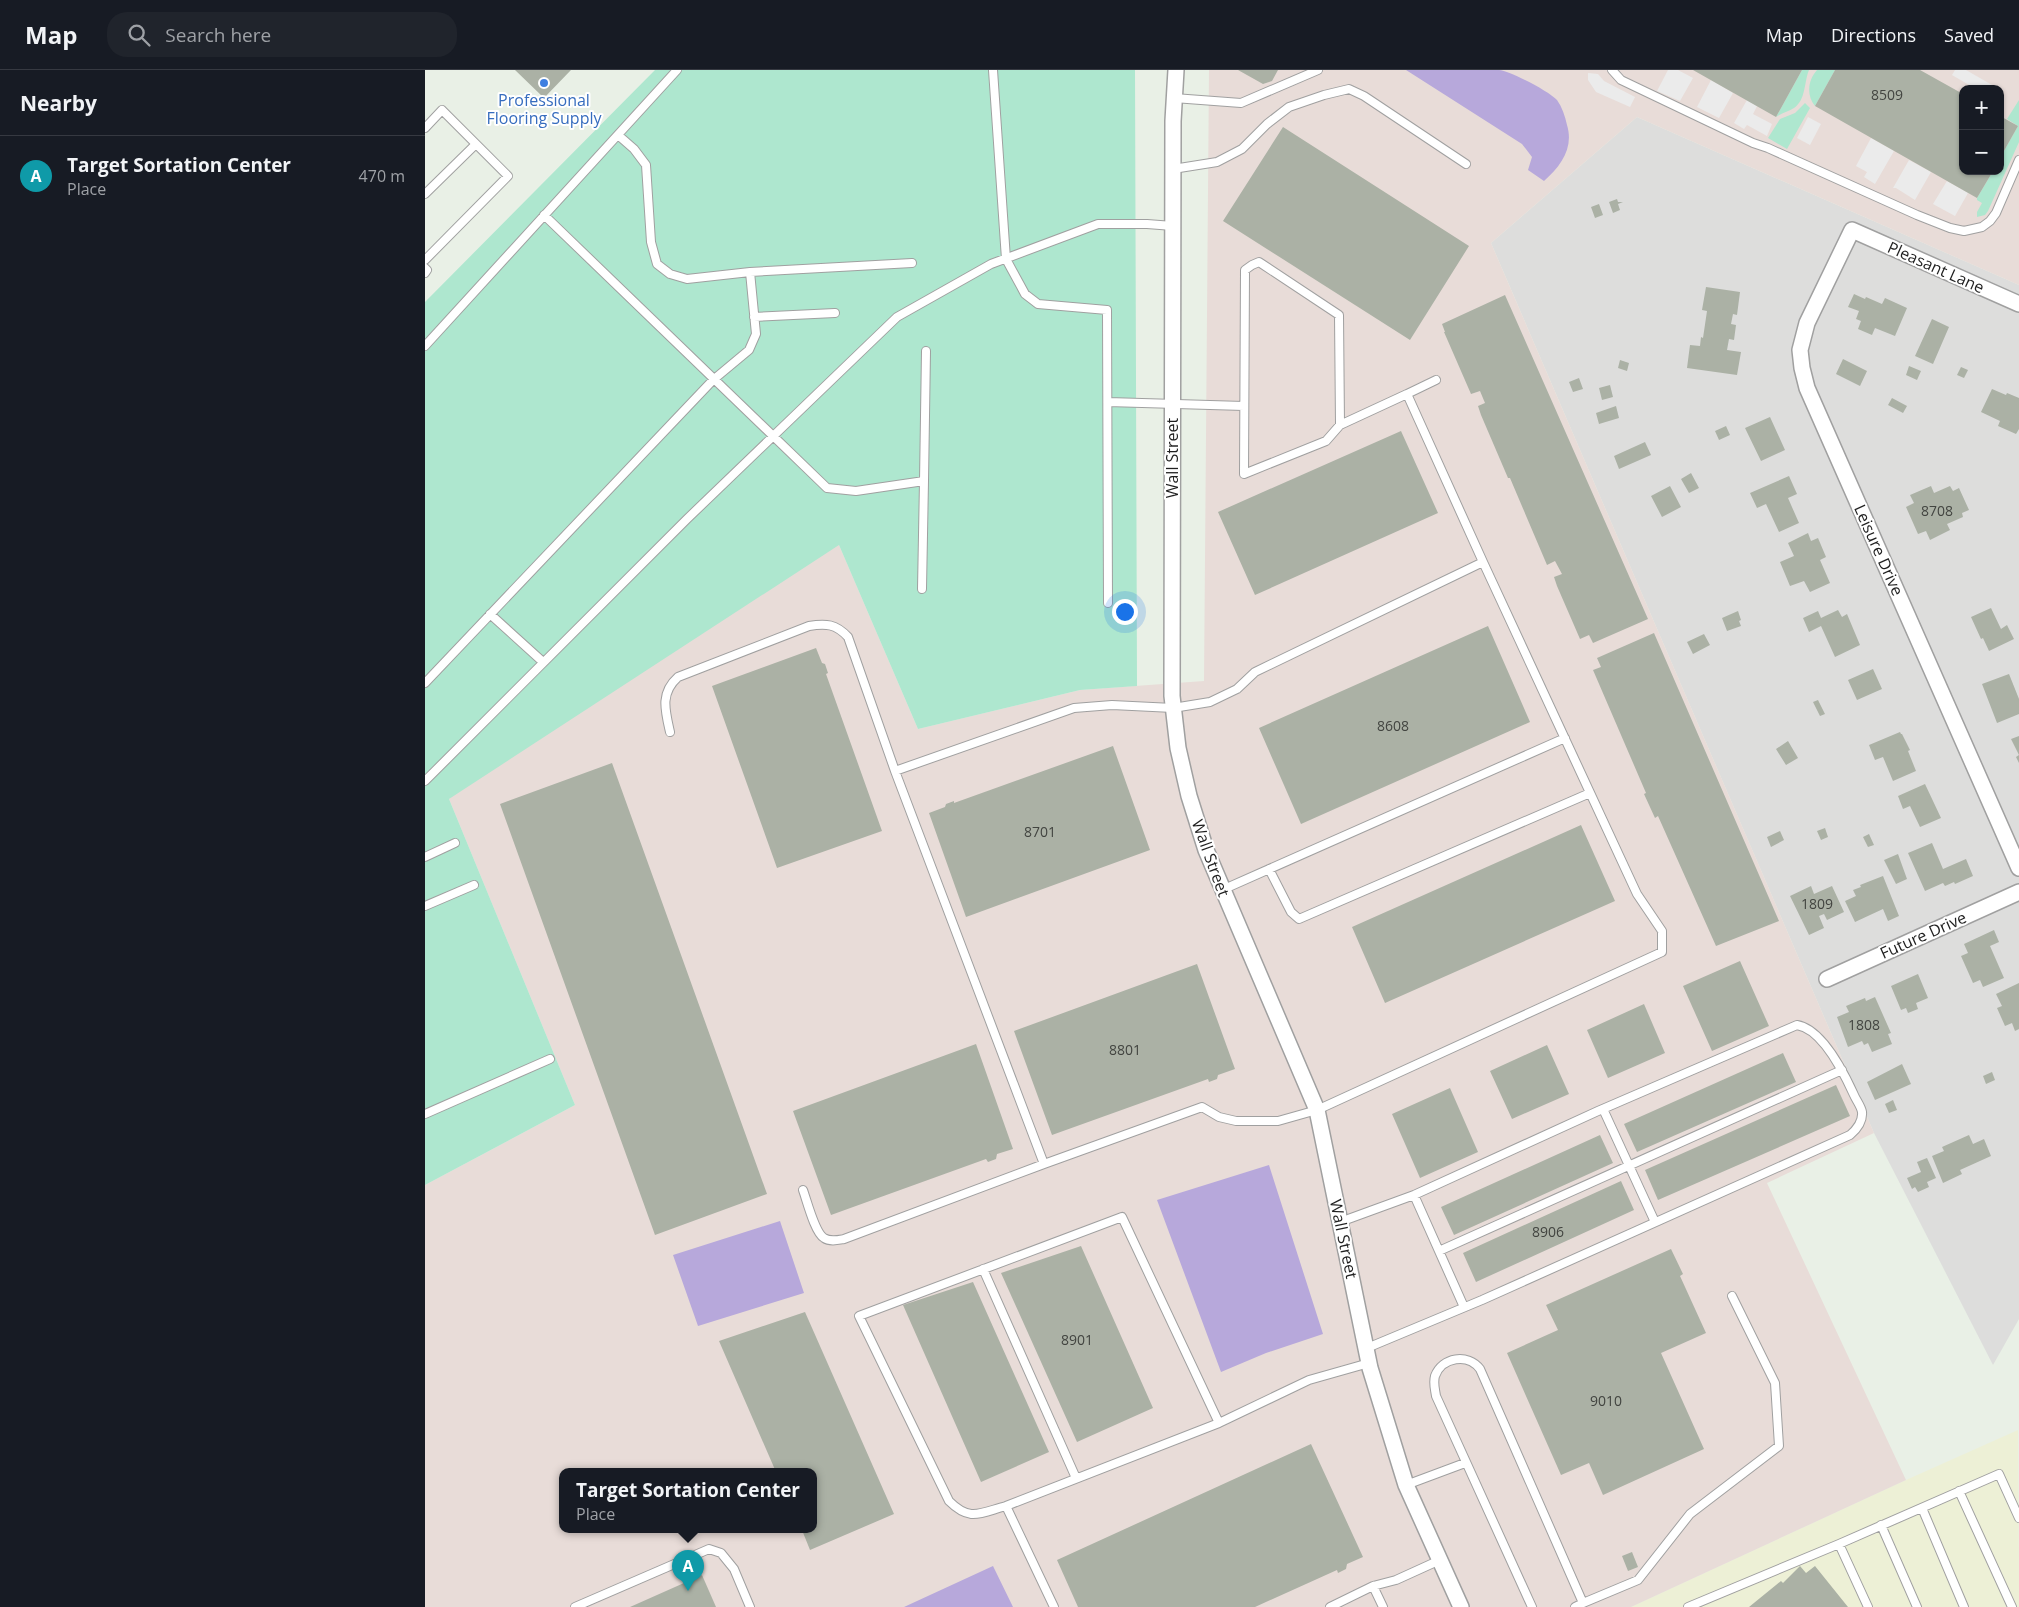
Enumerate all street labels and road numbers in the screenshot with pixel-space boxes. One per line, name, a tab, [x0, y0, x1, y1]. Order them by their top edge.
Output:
street label: Pleasant Lane	[1884, 236, 1988, 298]
street label: Wall Street	[1161, 417, 1183, 498]
street label: Leisure Drive	[1849, 501, 1909, 599]
street label: Wall Street	[1187, 816, 1235, 900]
street label: Future Drive	[1876, 906, 1970, 964]
street label: Wall Street	[1325, 1197, 1363, 1281]

